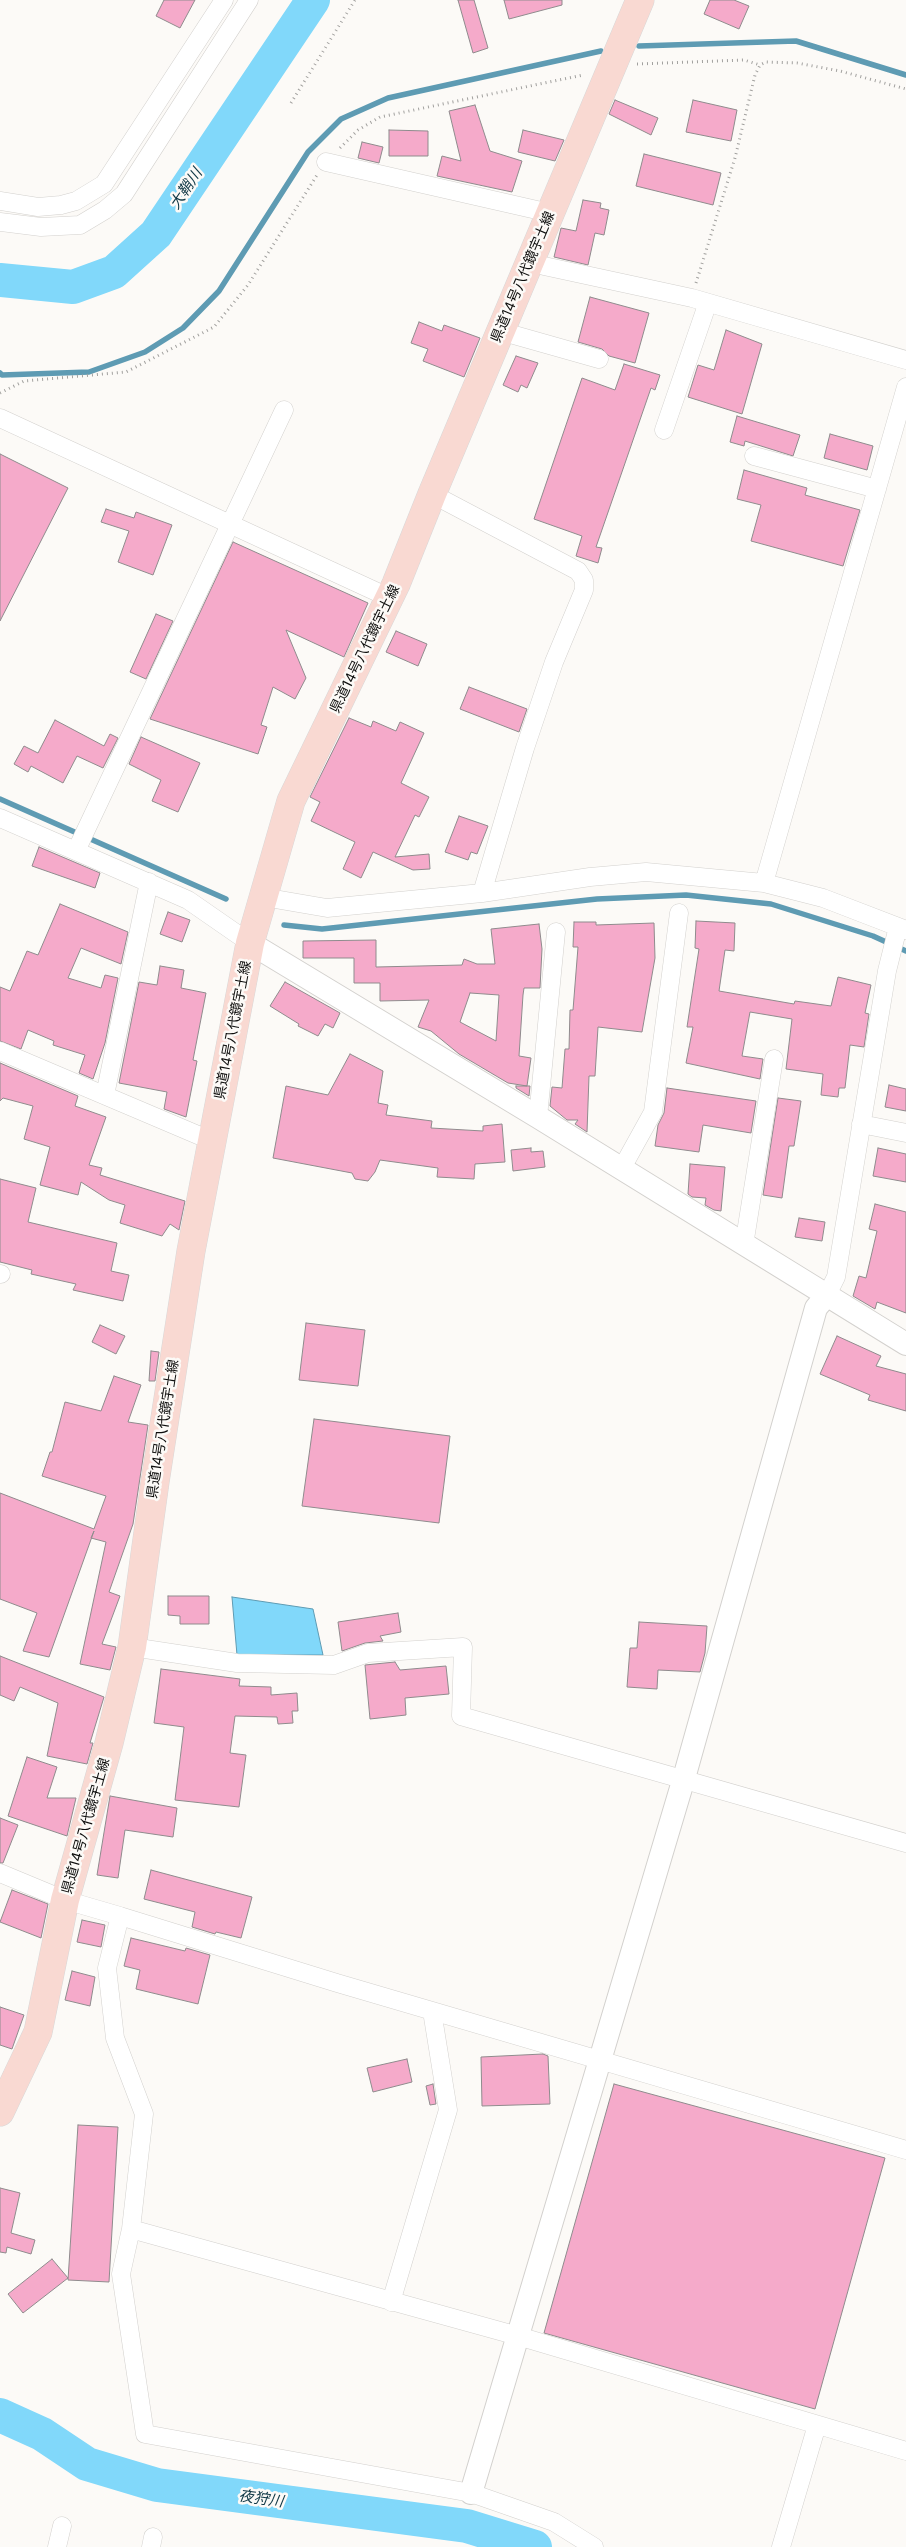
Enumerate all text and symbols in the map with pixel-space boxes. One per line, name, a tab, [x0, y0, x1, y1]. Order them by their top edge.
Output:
water label: 大鞘川	[166, 165, 206, 213]
street label: 県道14号八代鏡宇土線	[488, 209, 558, 345]
street label: 県道14号八代鏡宇土線	[327, 582, 403, 716]
street label: 県道14号八代鏡宇土線	[211, 959, 255, 1101]
street label: 県道14号八代鏡宇土線	[144, 1358, 182, 1500]
street label: 県道14号八代鏡宇土線	[59, 1756, 113, 1896]
water label: 夜狩川	[237, 2487, 285, 2511]

